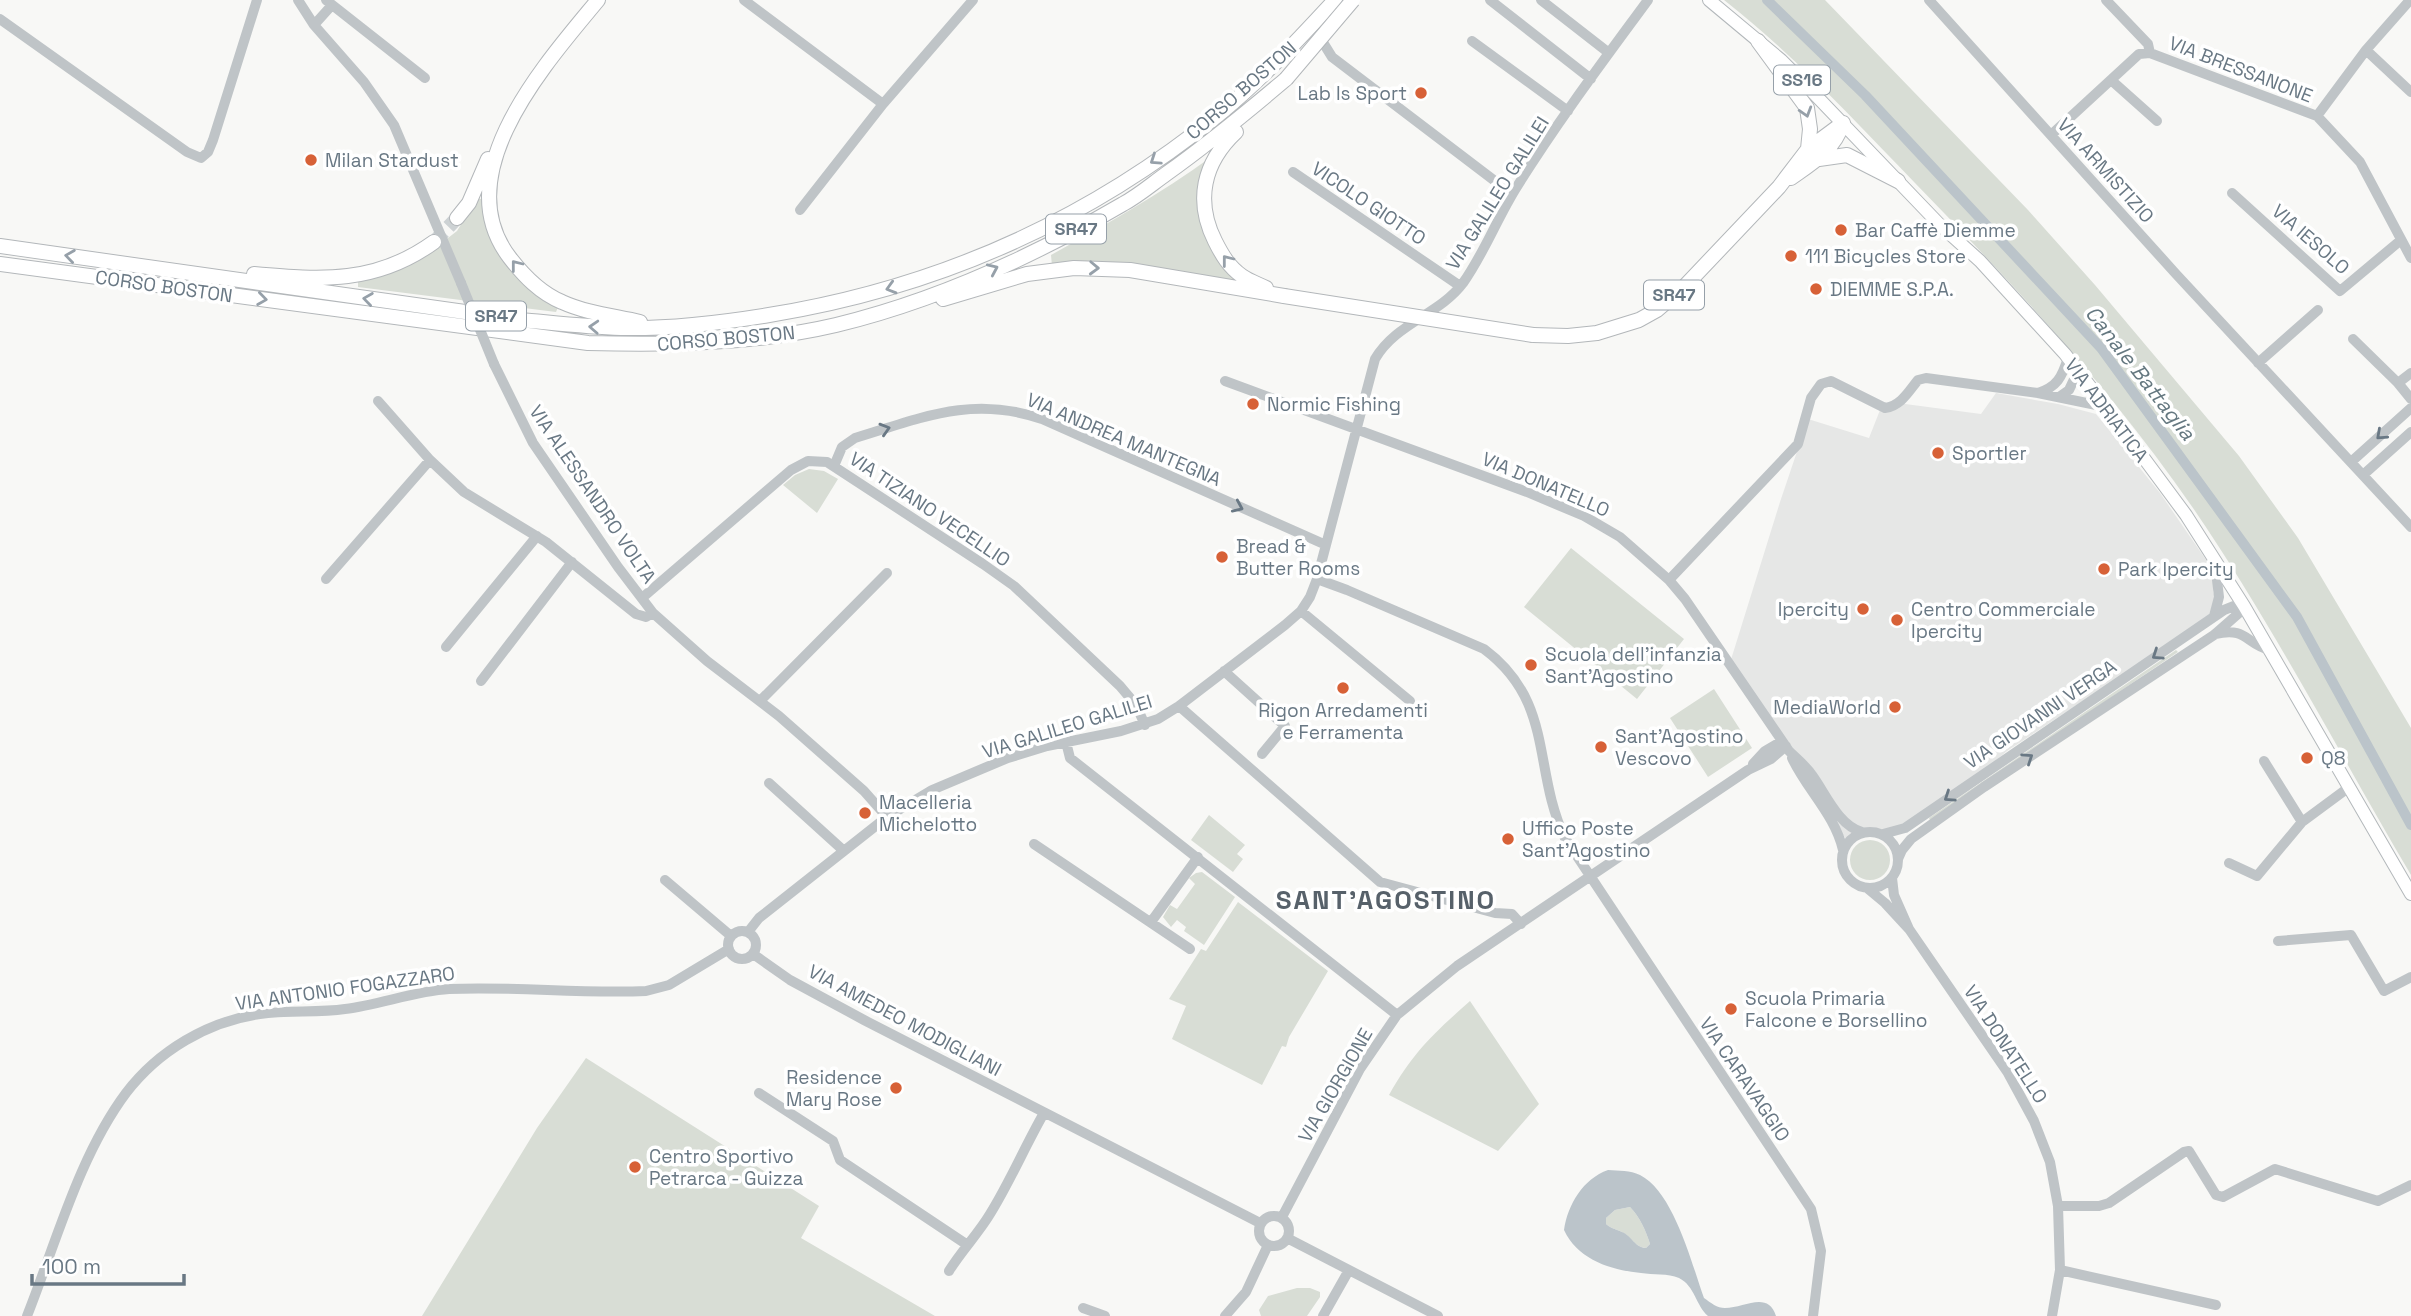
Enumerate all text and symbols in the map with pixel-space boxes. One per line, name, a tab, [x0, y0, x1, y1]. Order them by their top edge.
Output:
street label: VIA BRESSANONE	[2165, 31, 2316, 108]
street label: CORSO BOSTON	[1181, 36, 1302, 145]
road number: SS16	[1774, 66, 1830, 94]
place label: Lab Is Sport	[1298, 81, 1407, 106]
marker: Lab Is Sport	[1413, 85, 1429, 101]
one-way arrow	[1797, 106, 1812, 118]
street label: VIA GALILEO GALILEI	[1440, 112, 1555, 275]
street label: VIA ARMISTIZIO	[2052, 113, 2159, 228]
place label: Milan Stardust	[325, 148, 459, 173]
marker: Milan Stardust	[303, 152, 319, 168]
one-way arrow	[1150, 152, 1163, 165]
street label: VICOLO GIOTTO	[1307, 156, 1431, 251]
street label: VIA IESOLO	[2266, 199, 2355, 280]
road number: SR47	[1046, 214, 1106, 244]
place label: Bar Caffè Diemme	[1855, 218, 2016, 243]
marker: Bar Caffè Diemme	[1833, 222, 1849, 238]
place label: 111 Bicycles Store	[1805, 244, 1966, 269]
marker: 111 Bicycles Store	[1783, 248, 1799, 264]
one-way arrow	[64, 249, 76, 264]
one-way arrow	[1223, 255, 1236, 267]
one-way arrow	[1089, 260, 1099, 276]
one-way arrow	[511, 261, 524, 273]
one-way arrow	[986, 263, 998, 277]
street label: CORSO BOSTON	[94, 264, 234, 309]
place label: DIEMME S.P.A.	[1830, 277, 1954, 302]
one-way arrow	[885, 280, 897, 295]
road number: SR47	[1644, 281, 1704, 310]
marker: DIEMME S.P.A.	[1808, 281, 1824, 297]
one-way arrow	[256, 291, 268, 306]
one-way arrow	[362, 291, 374, 306]
water label: Canale Battaglia	[2079, 300, 2202, 446]
road number: SR47	[466, 302, 526, 330]
one-way arrow	[588, 319, 599, 334]
street label: CORSO BOSTON	[656, 320, 796, 357]
street label: VIA ADRIATICA	[2059, 353, 2154, 467]
street label: VIA ANDREA MANTEGNA	[1023, 387, 1225, 492]
place label: Normic Fishing	[1267, 392, 1401, 417]
marker: Normic Fishing	[1245, 396, 1261, 412]
street label: VIA ALESSANDRO VOLTA	[523, 400, 662, 588]
one-way arrow	[879, 422, 891, 437]
one-way arrow	[2376, 427, 2389, 439]
place label: Sportler	[1952, 441, 2027, 466]
marker: Sportler	[1930, 445, 1946, 461]
street label: VIA TIZIANO VECELLIO	[844, 446, 1015, 573]
street label: VIA DONATELLO	[1478, 446, 1613, 523]
one-way arrow	[1231, 499, 1243, 513]
place label: Bread & Butter Rooms	[1236, 534, 1360, 581]
marker: Bread & Butter Rooms	[1214, 549, 1230, 565]
place label: Park Ipercity	[2118, 557, 2234, 582]
marker: Park Ipercity	[2096, 561, 2112, 577]
place label: Ipercity	[1778, 597, 1849, 622]
place label: Centro Commerciale Ipercity	[1911, 597, 2096, 644]
marker: Ipercity	[1855, 601, 1871, 617]
marker: Centro Commerciale Ipercity	[1889, 612, 1905, 628]
place label: Scuola dell'infanzia Sant'Agostino	[1545, 642, 1722, 689]
one-way arrow	[2152, 647, 2165, 659]
street label: VIA GIOVANNI VERGA	[1959, 654, 2121, 775]
marker: Scuola dell'infanzia Sant'Agostino	[1523, 657, 1539, 673]
marker: Rigon Arredamenti e Ferramenta	[1335, 680, 1351, 696]
street label: VIA GALILEO GALILEI	[979, 689, 1155, 764]
place label: MediaWorld	[1773, 695, 1881, 720]
place label: Rigon Arredamenti e Ferramenta	[1258, 698, 1428, 745]
marker: MediaWorld	[1887, 699, 1903, 715]
place label: Sant'Agostino Vescovo	[1615, 724, 1743, 771]
marker: Sant'Agostino Vescovo	[1593, 739, 1609, 755]
place label: Q8	[2321, 746, 2346, 771]
marker: Q8	[2299, 750, 2315, 766]
one-way arrow	[2020, 754, 2033, 766]
one-way arrow	[1944, 789, 1957, 801]
place label: Macelleria Michelotto	[879, 790, 977, 837]
marker: Macelleria Michelotto	[857, 805, 873, 821]
place label: Uffico Poste Sant'Agostino	[1522, 816, 1650, 863]
marker: Uffico Poste Sant'Agostino	[1500, 831, 1516, 847]
district label: SANT'AGOSTINO	[1276, 883, 1496, 917]
street label: VIA AMEDEO MODIGLIANI	[804, 959, 1006, 1082]
street label: VIA ANTONIO FOGAZZARO	[234, 961, 456, 1016]
street label: VIA DONATELLO	[1958, 980, 2053, 1108]
place label: Scuola Primaria Falcone e Borsellino	[1745, 986, 1928, 1033]
marker: Scuola Primaria Falcone e Borsellino	[1723, 1001, 1739, 1017]
street label: VIA CARAVAGGIO	[1694, 1012, 1795, 1146]
street label: VIA GIORGIONE	[1293, 1024, 1378, 1147]
place label: Residence Mary Rose	[786, 1065, 882, 1112]
marker: Residence Mary Rose	[888, 1080, 904, 1096]
place label: Centro Sportivo Petrarca - Guizza	[649, 1144, 803, 1191]
marker: Centro Sportivo Petrarca - Guizza	[627, 1159, 643, 1175]
scale bar	[32, 1242, 184, 1286]
text: 100 m	[42, 1253, 101, 1280]

